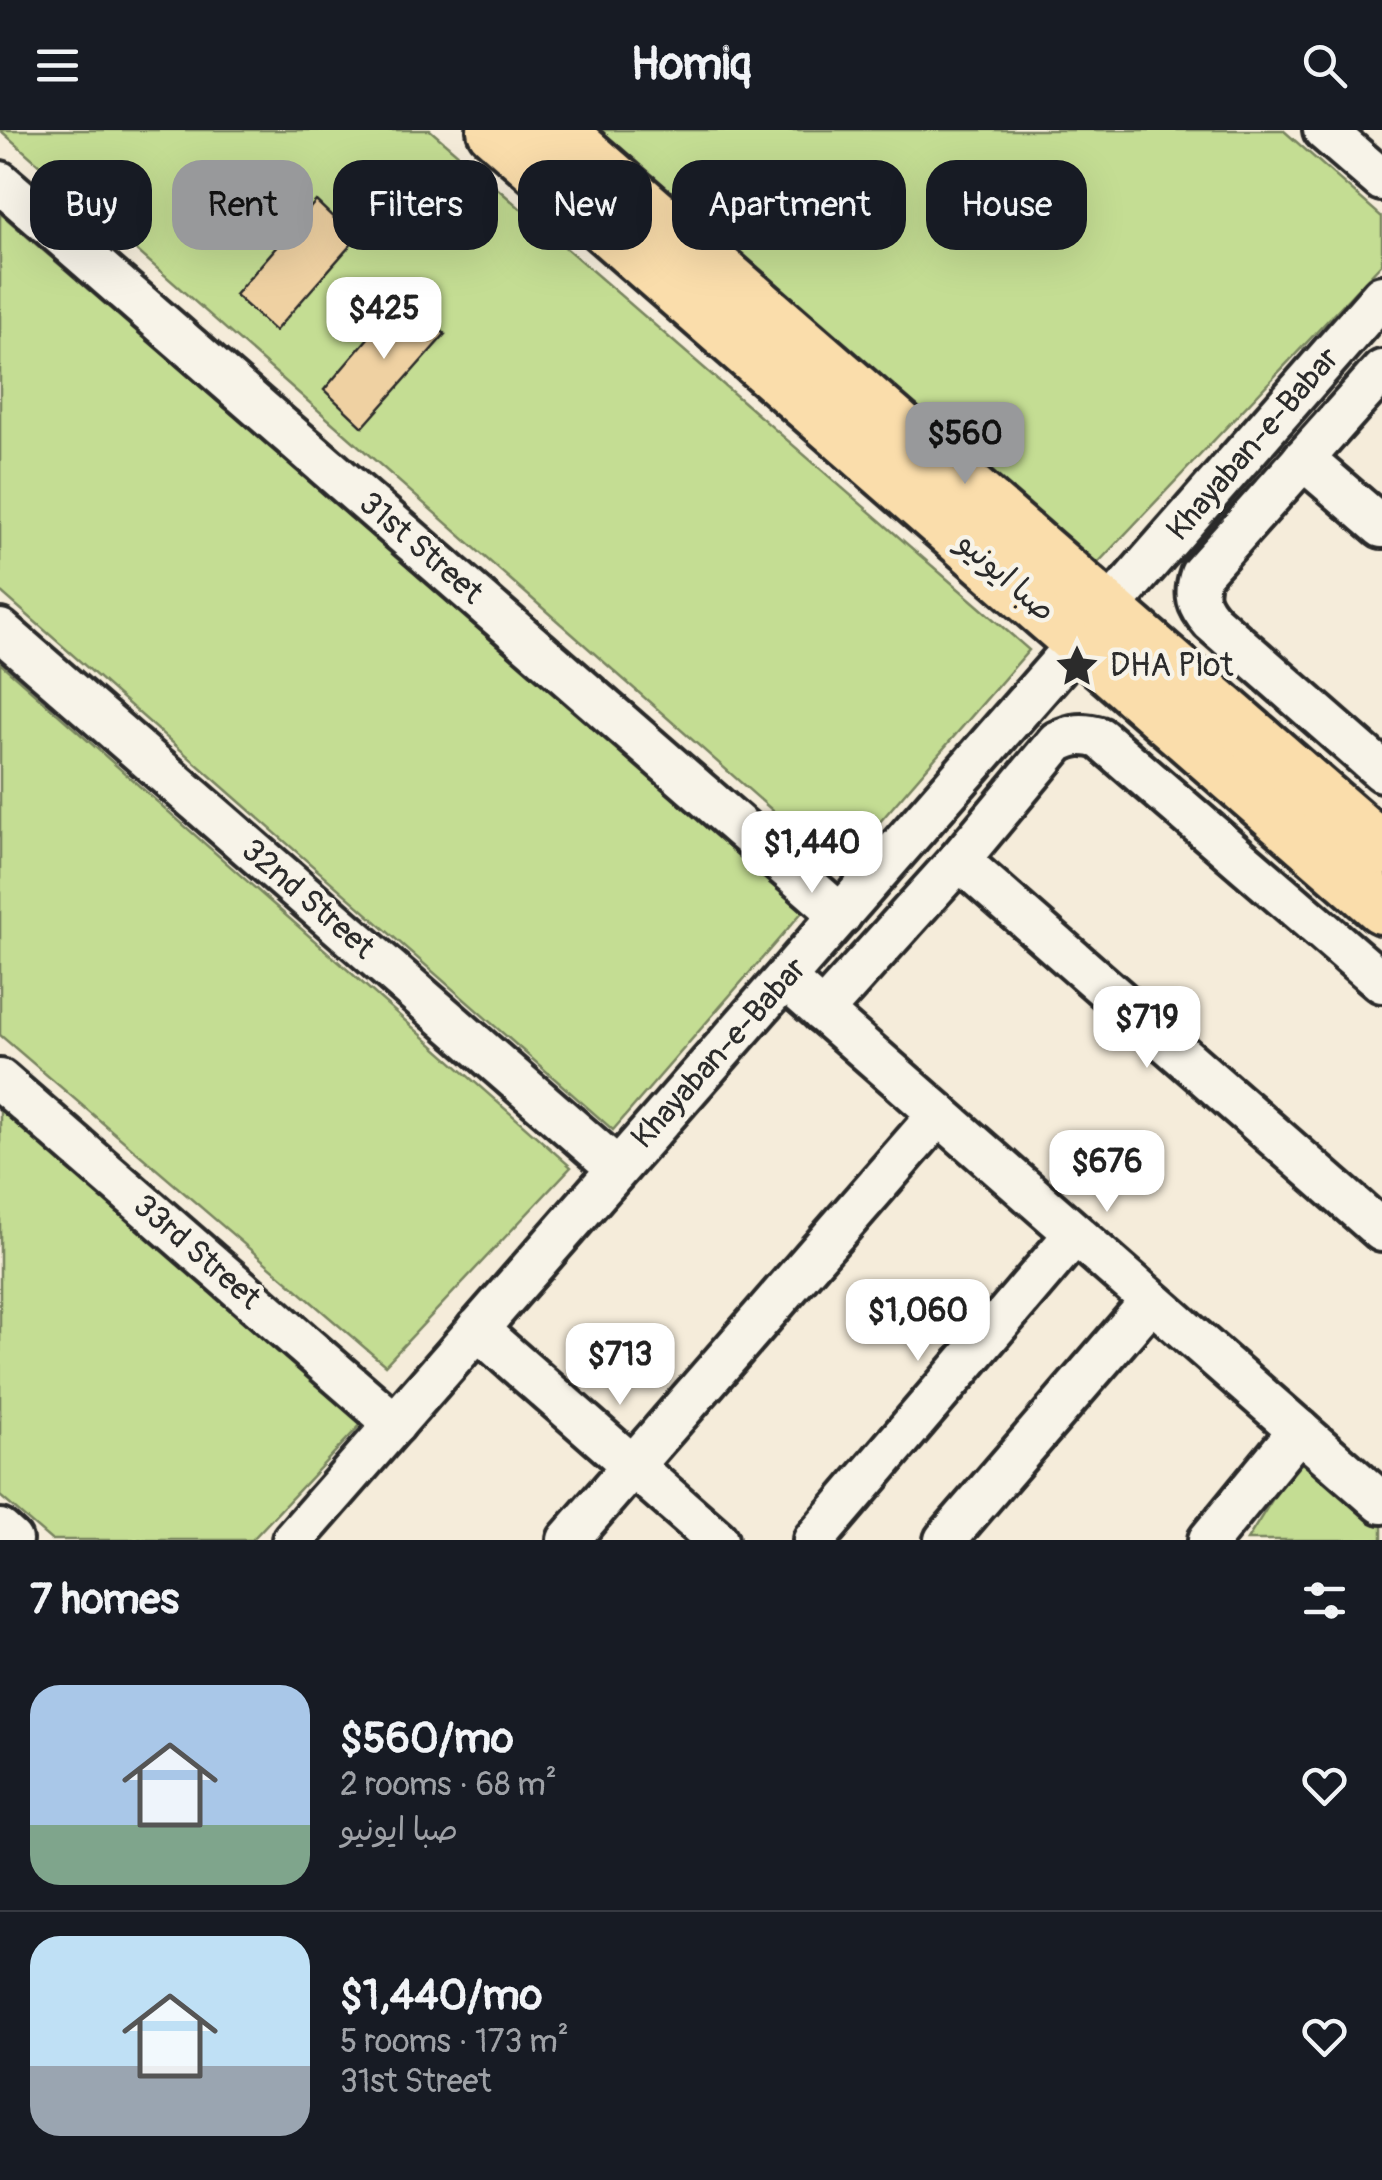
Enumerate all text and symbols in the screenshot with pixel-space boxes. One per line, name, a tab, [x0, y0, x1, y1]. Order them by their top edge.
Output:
text: Homiq	[631, 37, 751, 93]
icon: menu	[30, 38, 85, 93]
icon: search	[1297, 38, 1352, 93]
chip: Buy	[30, 160, 152, 250]
chip: Rent	[172, 160, 313, 250]
chip: Filters	[333, 160, 498, 250]
chip: New	[518, 160, 652, 250]
chip: Apartment	[672, 160, 906, 250]
chip: House	[926, 160, 1087, 250]
pin: $425	[325, 277, 443, 362]
text: $425	[348, 289, 420, 329]
street label: Khayaban-e-Babar	[1158, 339, 1348, 549]
pin: $560	[906, 402, 1024, 487]
text: $560	[927, 414, 1003, 454]
street label: 31st Street	[351, 483, 491, 613]
street label: صبا ایونیو	[947, 522, 1064, 631]
place icon: DHA Plot	[1053, 642, 1101, 690]
place label: DHA Plot	[1110, 646, 1233, 686]
pin: $1,440	[731, 811, 893, 896]
text: $1,440	[764, 823, 860, 863]
street label: 32nd Street	[233, 830, 383, 968]
street label: Khayaban-e-Babar	[623, 949, 816, 1157]
pin: $719	[1088, 986, 1206, 1071]
text: $719	[1115, 998, 1179, 1038]
pin: $676	[1048, 1130, 1166, 1215]
text: $676	[1071, 1142, 1143, 1182]
street label: 33rd Street	[125, 1186, 269, 1318]
pin: $1,060	[837, 1279, 999, 1364]
text: $1,060	[868, 1291, 968, 1331]
pin: $713	[561, 1323, 679, 1408]
text: $713	[588, 1335, 652, 1375]
icon: filters	[1297, 1573, 1352, 1628]
text: 7 homes	[30, 1574, 179, 1626]
text: $560/mo	[340, 1713, 514, 1765]
icon: home	[110, 1725, 230, 1845]
icon: heart	[1297, 1758, 1352, 1813]
text: 2 rooms · 68 m²	[340, 1765, 557, 1805]
text: صبا ایونیو	[340, 1810, 458, 1850]
text: $1,440/mo	[340, 1970, 542, 2022]
icon: home	[110, 1976, 230, 2096]
icon: heart	[1297, 2009, 1352, 2064]
text: 5 rooms · 173 m²	[340, 2022, 569, 2062]
text: 31st Street	[340, 2062, 491, 2102]

